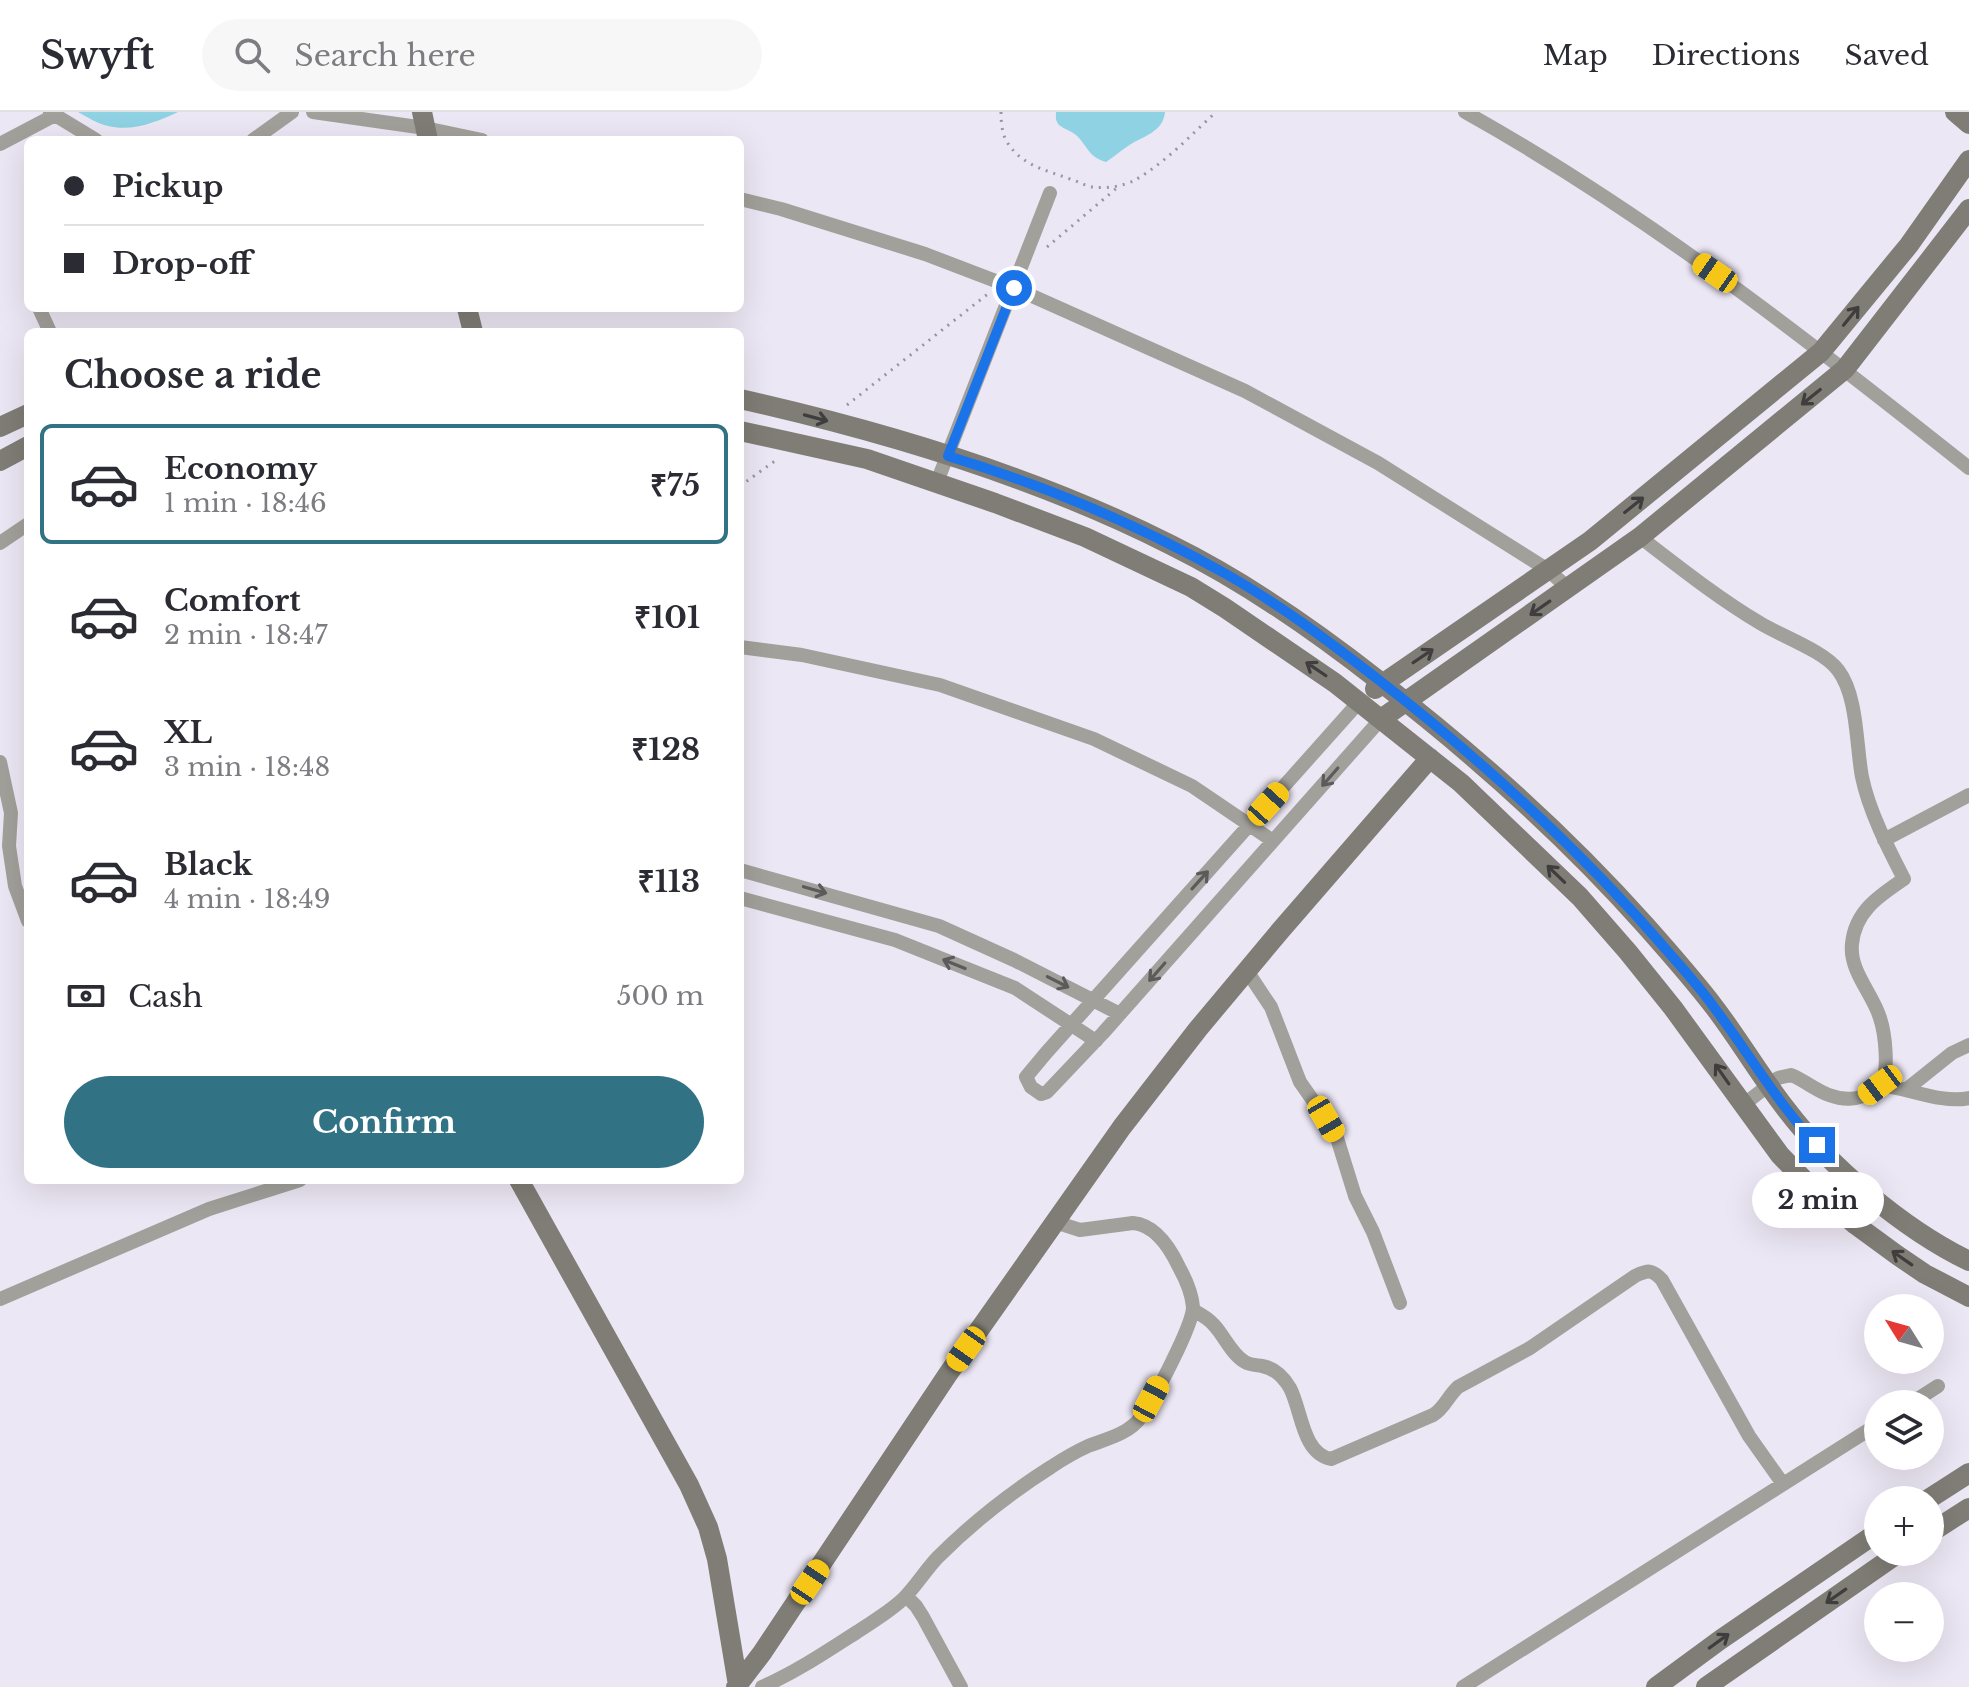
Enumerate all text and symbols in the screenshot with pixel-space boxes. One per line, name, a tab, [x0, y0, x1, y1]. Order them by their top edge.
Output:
search box	[202, 19, 762, 91]
text: Swyft	[40, 32, 154, 79]
icon: search	[230, 33, 274, 77]
text: Search here	[294, 37, 476, 74]
text: Map	[1543, 38, 1608, 73]
text: Directions	[1652, 38, 1801, 73]
text: Saved	[1845, 38, 1929, 73]
text: Pickup	[112, 168, 223, 205]
text: Drop-off	[112, 245, 252, 282]
car	[1688, 249, 1742, 297]
route start	[996, 270, 1032, 306]
one-way arrow	[1842, 306, 1859, 327]
text: Choose a ride	[64, 353, 321, 398]
one-way arrow	[1801, 388, 1822, 406]
one-way arrow	[802, 411, 828, 426]
icon: car	[68, 448, 140, 520]
text: Economy	[164, 450, 317, 487]
text: ₹75	[650, 467, 700, 504]
text: 1 min · 18:46	[164, 487, 327, 519]
one-way arrow	[1623, 496, 1644, 514]
icon: car	[68, 580, 140, 652]
text: Comfort	[164, 582, 301, 619]
text: ₹101	[634, 599, 700, 636]
one-way arrow	[1529, 600, 1551, 616]
text: 2 min · 18:47	[164, 619, 328, 651]
one-way arrow	[1411, 648, 1433, 664]
one-way arrow	[1305, 661, 1327, 678]
icon: car	[68, 712, 140, 784]
text: XL	[164, 714, 212, 751]
text: ₹128	[631, 731, 700, 768]
text: 3 min · 18:48	[164, 751, 330, 783]
one-way arrow	[1321, 767, 1339, 787]
car	[1243, 778, 1293, 830]
icon: car	[68, 844, 140, 916]
text: Black	[164, 846, 252, 883]
text: ₹113	[638, 863, 700, 900]
one-way arrow	[1547, 865, 1566, 884]
one-way arrow	[1191, 871, 1209, 891]
text: 4 min · 18:49	[164, 883, 330, 915]
one-way arrow	[802, 883, 828, 898]
one-way arrow	[942, 956, 967, 970]
one-way arrow	[1149, 961, 1167, 981]
icon: cash	[64, 974, 108, 1018]
one-way arrow	[1045, 975, 1069, 990]
text: Cash	[128, 978, 203, 1015]
text: 500 m	[617, 980, 704, 1012]
car	[1854, 1061, 1906, 1109]
one-way arrow	[1713, 1063, 1730, 1085]
button: Confirm	[64, 1076, 704, 1168]
car	[1304, 1092, 1348, 1146]
route end	[1799, 1127, 1835, 1163]
callout: 2 min	[1751, 1173, 1883, 1229]
text: 2 min	[1778, 1184, 1858, 1216]
one-way arrow	[1891, 1250, 1913, 1266]
north arrow	[1864, 1294, 1944, 1374]
map controls	[1864, 1294, 1944, 1662]
car	[942, 1322, 990, 1376]
car	[1129, 1372, 1173, 1426]
button: layers	[1864, 1390, 1944, 1470]
button: +	[1864, 1486, 1944, 1566]
car	[787, 1555, 833, 1609]
button: −	[1864, 1582, 1944, 1662]
one-way arrow	[1825, 1588, 1847, 1604]
one-way arrow	[1707, 1633, 1729, 1649]

